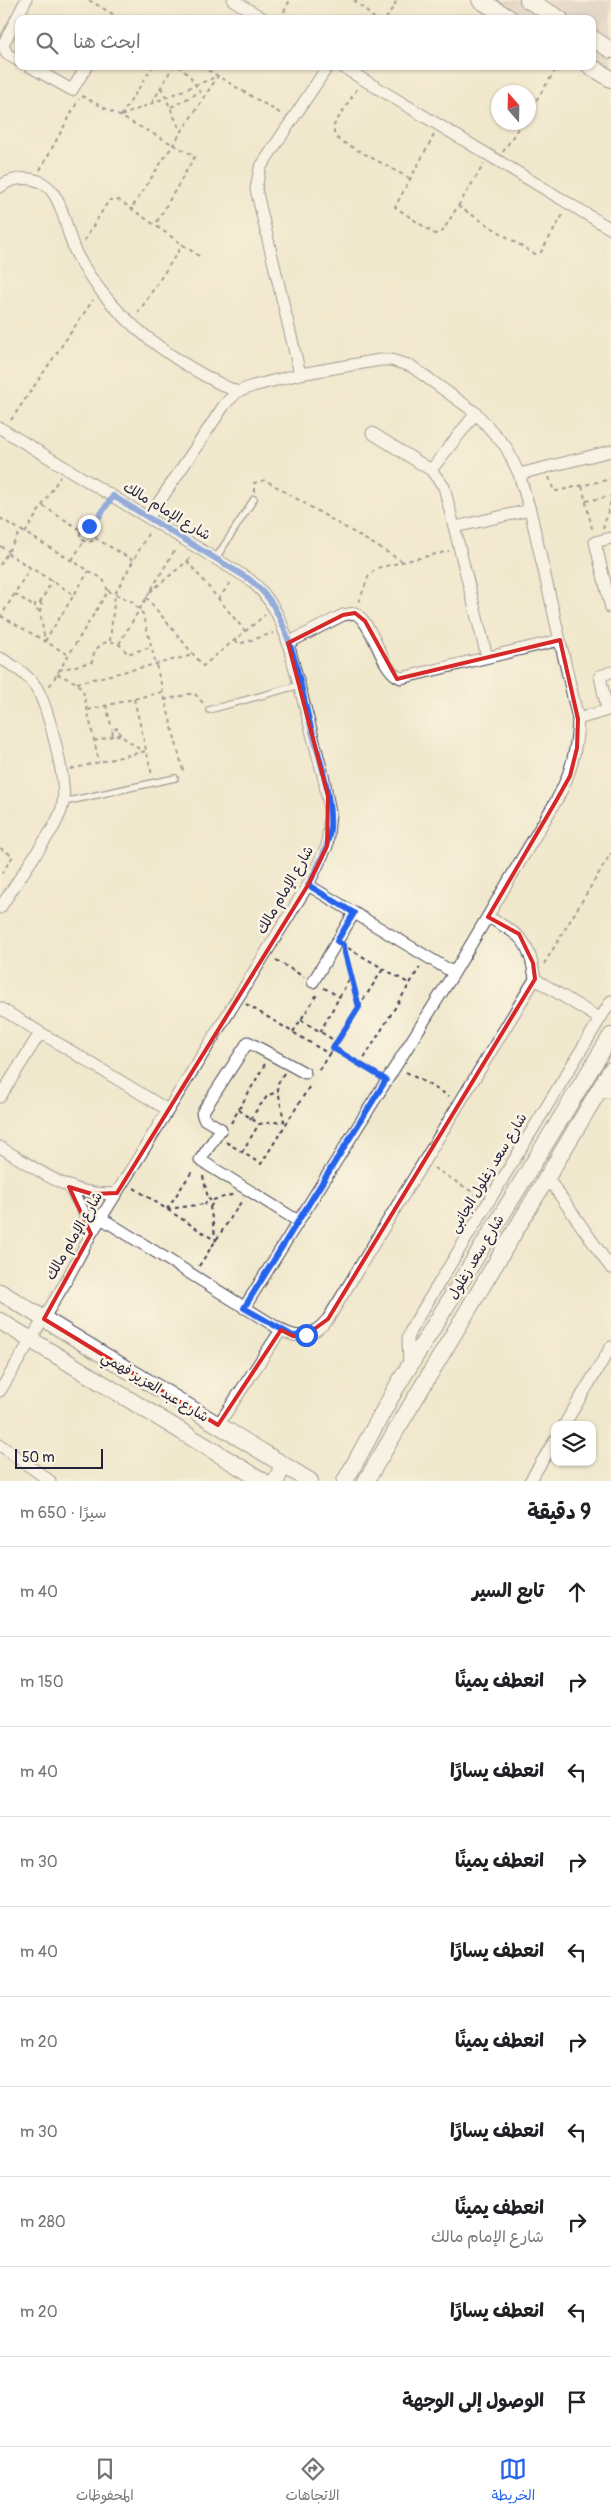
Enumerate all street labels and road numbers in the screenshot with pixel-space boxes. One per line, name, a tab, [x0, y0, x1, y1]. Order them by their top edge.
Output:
street label: شارع الإمام مالك	[119, 478, 214, 545]
street label: شارع الإمام مالك	[253, 843, 319, 938]
street label: شارع سعد زغلول الجانبى	[446, 1110, 531, 1236]
street label: شارع الإمام مالك	[42, 1189, 108, 1284]
street label: شارع سعد زغلول	[444, 1212, 509, 1303]
street label: شارع عبد العزيز فهمي	[96, 1348, 212, 1429]

